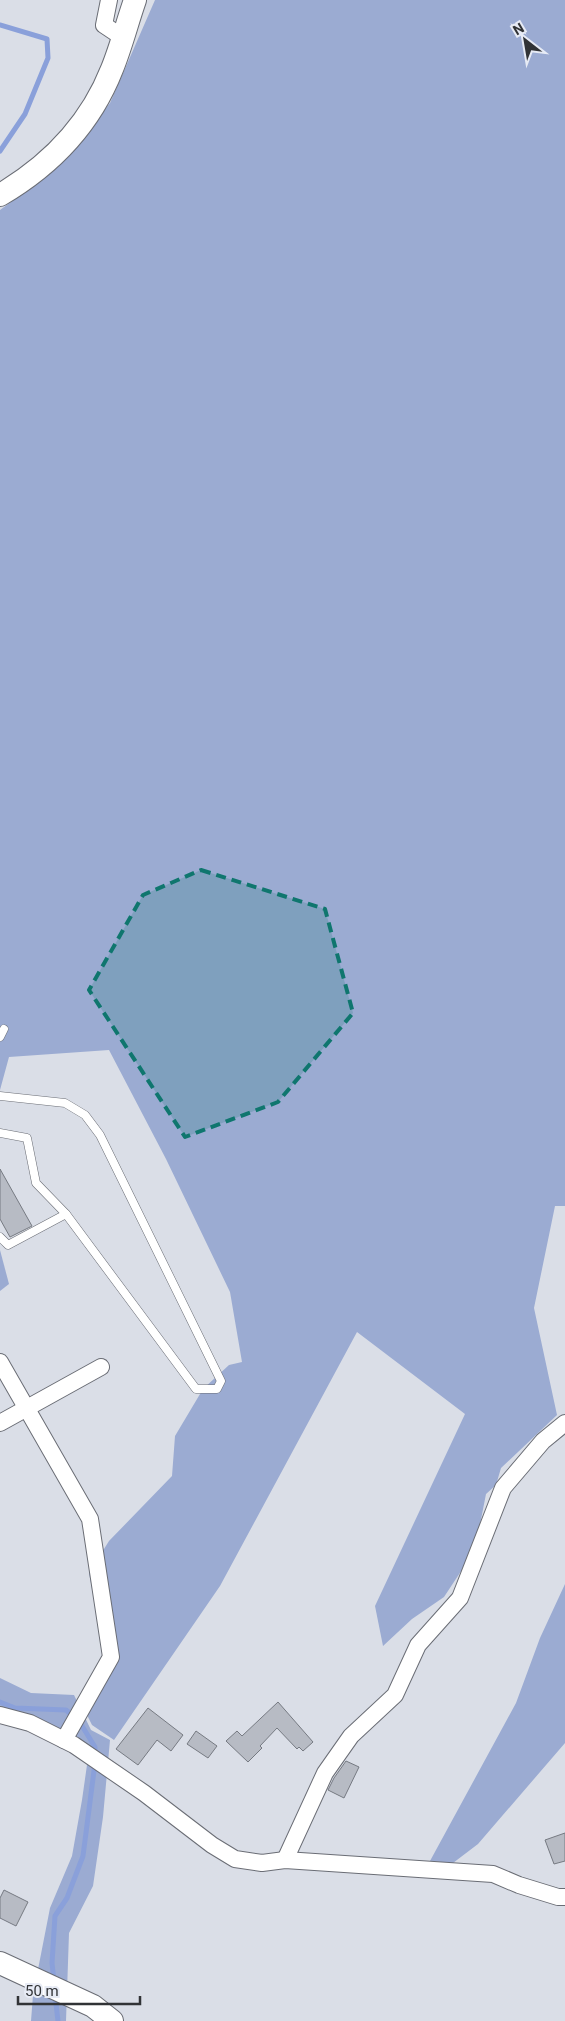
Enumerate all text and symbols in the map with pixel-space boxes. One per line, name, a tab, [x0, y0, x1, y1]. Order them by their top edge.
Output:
north arrow	[500, 15, 550, 65]
text: N	[510, 19, 527, 38]
scale bar	[18, 1974, 140, 2006]
text: 50 m	[25, 1982, 59, 2000]

